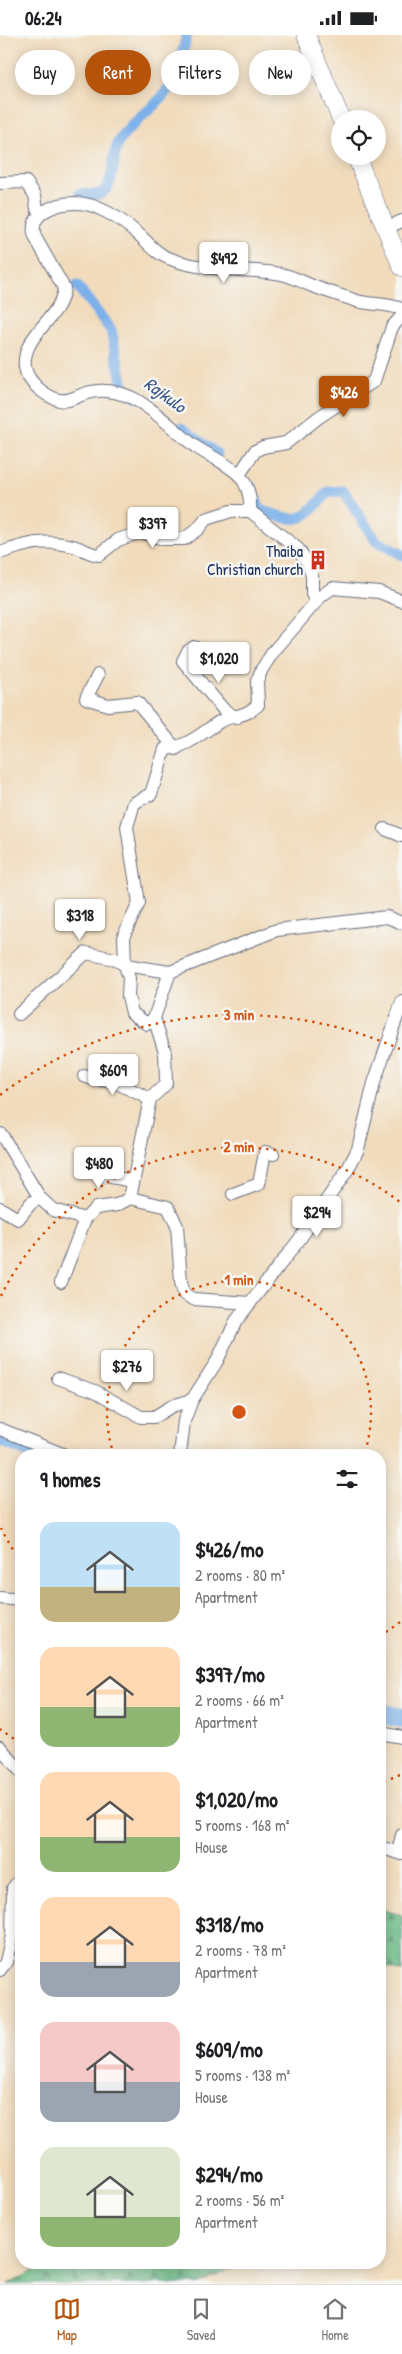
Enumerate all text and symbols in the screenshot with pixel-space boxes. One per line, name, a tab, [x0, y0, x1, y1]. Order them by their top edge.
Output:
text: 06:24	[25, 5, 62, 31]
chip: Buy	[15, 50, 75, 95]
chip: Rent	[85, 50, 151, 95]
chip: Filters	[161, 50, 239, 95]
chip: New	[249, 50, 311, 95]
map controls	[331, 110, 386, 165]
button: locate	[331, 110, 386, 165]
pin: $492	[194, 241, 254, 284]
text: $492	[210, 247, 238, 269]
water label: Rajkulo	[139, 371, 193, 419]
pin: $426	[314, 375, 374, 418]
text: $426	[330, 381, 358, 403]
pin: $397	[123, 507, 183, 549]
text: $397	[138, 512, 168, 534]
place label: Thaiba Christian church	[207, 540, 303, 580]
building icon: Thaiba Christian church	[307, 549, 329, 571]
pin: $1,020	[178, 641, 260, 684]
text: $1,020	[200, 647, 238, 669]
pin: $318	[50, 899, 110, 941]
text: $318	[66, 904, 94, 926]
text: 3 min	[224, 1004, 254, 1025]
pin: $609	[83, 1053, 143, 1096]
text: $609	[99, 1059, 127, 1081]
text: 2 min	[224, 1136, 255, 1157]
pin: $480	[69, 1147, 129, 1189]
text: $480	[85, 1152, 113, 1174]
pin: $294	[287, 1195, 347, 1238]
text: $294	[303, 1201, 331, 1223]
text: 1 min	[224, 1269, 254, 1290]
pin: $276	[97, 1349, 157, 1392]
text: $276	[112, 1355, 142, 1377]
centre of rings	[230, 1403, 248, 1421]
text: 9 homes	[40, 1465, 101, 1494]
icon: filters	[333, 1465, 361, 1493]
text: $426/mo	[195, 1535, 263, 1564]
icon: home	[80, 1542, 140, 1602]
text: 2 rooms · 80 m²	[195, 1564, 285, 1586]
text: Apartment	[195, 1586, 258, 1608]
text: $397/mo	[195, 1660, 265, 1689]
icon: home	[80, 1667, 140, 1727]
text: 2 rooms · 66 m²	[195, 1689, 284, 1711]
text: Apartment	[195, 1711, 258, 1733]
text: $1,020/mo	[195, 1785, 278, 1814]
icon: home	[80, 1792, 140, 1852]
text: 5 rooms · 168 m²	[195, 1814, 289, 1836]
text: House	[195, 1836, 228, 1858]
text: $318/mo	[195, 1910, 263, 1939]
icon: home	[80, 1917, 140, 1977]
text: 2 rooms · 78 m²	[195, 1939, 286, 1961]
text: Apartment	[195, 1961, 258, 1983]
text: $609/mo	[195, 2035, 263, 2064]
icon: home	[80, 2042, 140, 2102]
text: 5 rooms · 138 m²	[195, 2064, 290, 2086]
text: House	[195, 2086, 228, 2108]
text: $294/mo	[195, 2160, 263, 2189]
icon: home	[80, 2167, 140, 2227]
text: 2 rooms · 56 m²	[195, 2189, 284, 2211]
text: Apartment	[195, 2211, 258, 2233]
tab: Map	[53, 2295, 81, 2344]
tab: Saved	[187, 2295, 215, 2344]
tab: Home	[321, 2295, 349, 2344]

